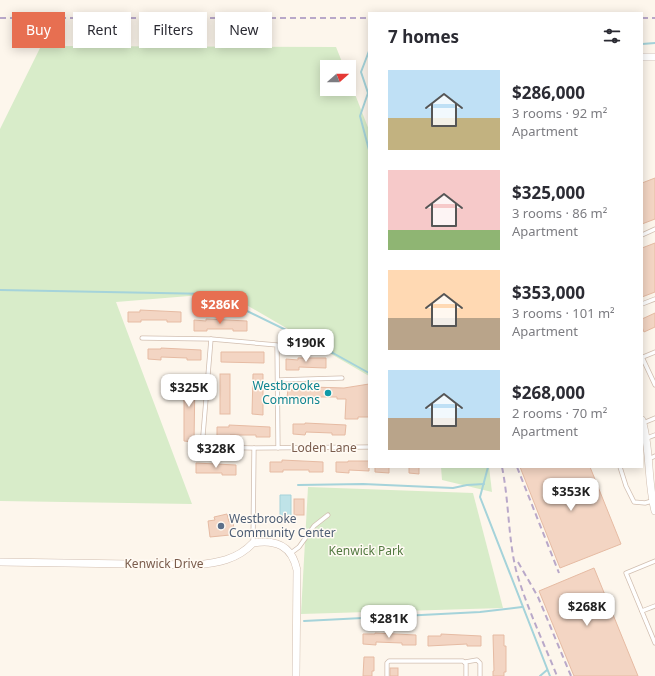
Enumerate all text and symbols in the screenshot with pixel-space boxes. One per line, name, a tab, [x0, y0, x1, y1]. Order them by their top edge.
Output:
chip: Buy	[12, 12, 65, 48]
chip: Rent	[73, 12, 131, 48]
chip: Filters	[139, 12, 207, 48]
chip: New	[215, 12, 272, 48]
text: 7 homes	[388, 25, 459, 48]
icon: filters	[601, 25, 623, 47]
north arrow	[320, 60, 356, 96]
map controls	[320, 60, 356, 96]
text: $286,000	[512, 81, 585, 104]
icon: home	[420, 86, 468, 134]
text: 3 rooms · 92 m²	[512, 104, 607, 122]
text: Apartment	[512, 122, 578, 140]
text: $325,000	[512, 181, 585, 204]
icon: home	[420, 186, 468, 234]
text: 3 rooms · 86 m²	[512, 204, 607, 222]
text: Apartment	[512, 222, 578, 240]
text: $353,000	[512, 281, 585, 304]
icon: home	[420, 286, 468, 334]
pin: $286K	[192, 291, 248, 325]
text: $286K	[201, 295, 239, 313]
text: 3 rooms · 101 m²	[512, 304, 615, 322]
text: Apartment	[512, 322, 578, 340]
pin: $190K	[278, 329, 334, 363]
text: $190K	[287, 333, 325, 351]
pin: $325K	[161, 374, 217, 408]
place label: Westbrooke Commons	[252, 377, 320, 408]
text: $325K	[170, 378, 208, 396]
text: $268,000	[512, 381, 585, 404]
icon: home	[420, 386, 468, 434]
marker: Westbrooke Commons	[323, 388, 333, 398]
text: 2 rooms · 70 m²	[512, 404, 607, 422]
text: Apartment	[512, 422, 578, 440]
pin: $328K	[188, 435, 244, 469]
text: $328K	[197, 439, 235, 457]
street label: Loden Lane	[291, 439, 357, 456]
pin: $353K	[543, 478, 599, 512]
text: $353K	[552, 482, 590, 500]
place label: Westbrooke Community Center	[229, 510, 336, 541]
marker: Westbrooke Community Center	[216, 521, 226, 531]
park label: Kenwick Park	[329, 542, 404, 559]
street label: Kenwick Drive	[124, 555, 204, 572]
pin: $268K	[559, 593, 615, 627]
text: $268K	[568, 597, 606, 615]
pin: $281K	[361, 605, 417, 639]
text: $281K	[370, 609, 408, 627]

